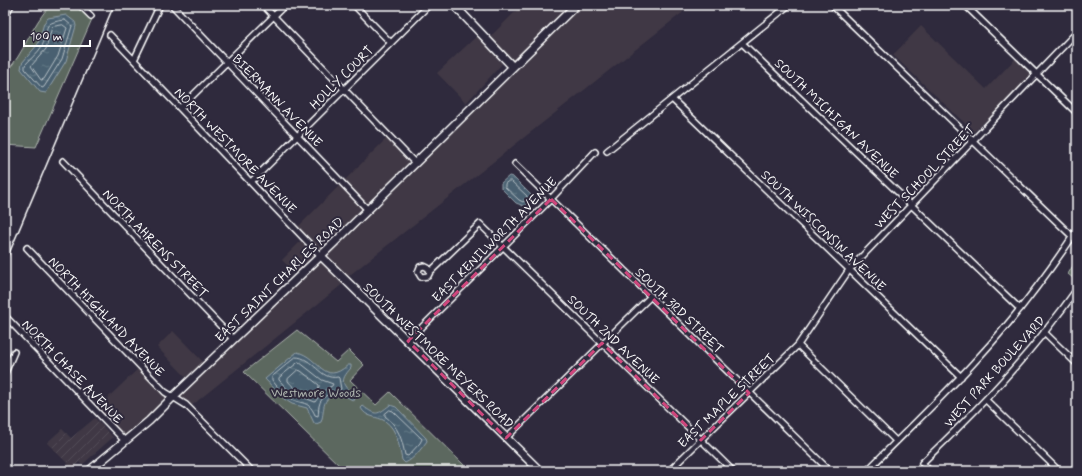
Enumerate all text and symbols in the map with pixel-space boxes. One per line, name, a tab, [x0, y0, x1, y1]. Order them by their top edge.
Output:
scale bar	[24, 22, 90, 48]
text: 100 m	[30, 29, 62, 45]
street label: HOLLY COURT	[307, 42, 378, 114]
street label: BIERMANN AVENUE	[228, 51, 326, 151]
street label: SOUTH MICHIGAN AVENUE	[770, 55, 902, 183]
street label: NORTH WESTMORE AVENUE	[170, 84, 300, 218]
street label: WEST SCHOOL STREET	[871, 120, 980, 233]
street label: SOUTH WISCONSIN AVENUE	[757, 167, 889, 296]
street label: EAST KENILWORTH AVENUE	[429, 174, 562, 306]
street label: NORTH AHRENS STREET	[98, 186, 211, 302]
street label: EAST SAINT CHARLES ROAD	[212, 214, 348, 346]
street label: NORTH HIGHLAND AVENUE	[44, 253, 168, 381]
street label: SOUTH 3RD STREET	[631, 264, 727, 358]
street label: SOUTH WESTMORE MEYERS ROAD	[359, 279, 517, 433]
street label: SOUTH 2ND AVENUE	[563, 292, 663, 389]
street label: WEST PARK BOULEVARD	[941, 313, 1050, 431]
street label: NORTH CHASE AVENUE	[18, 316, 126, 428]
street label: EAST MAPLE STREET	[675, 350, 779, 452]
park label: Westmore Woods	[271, 385, 361, 402]

